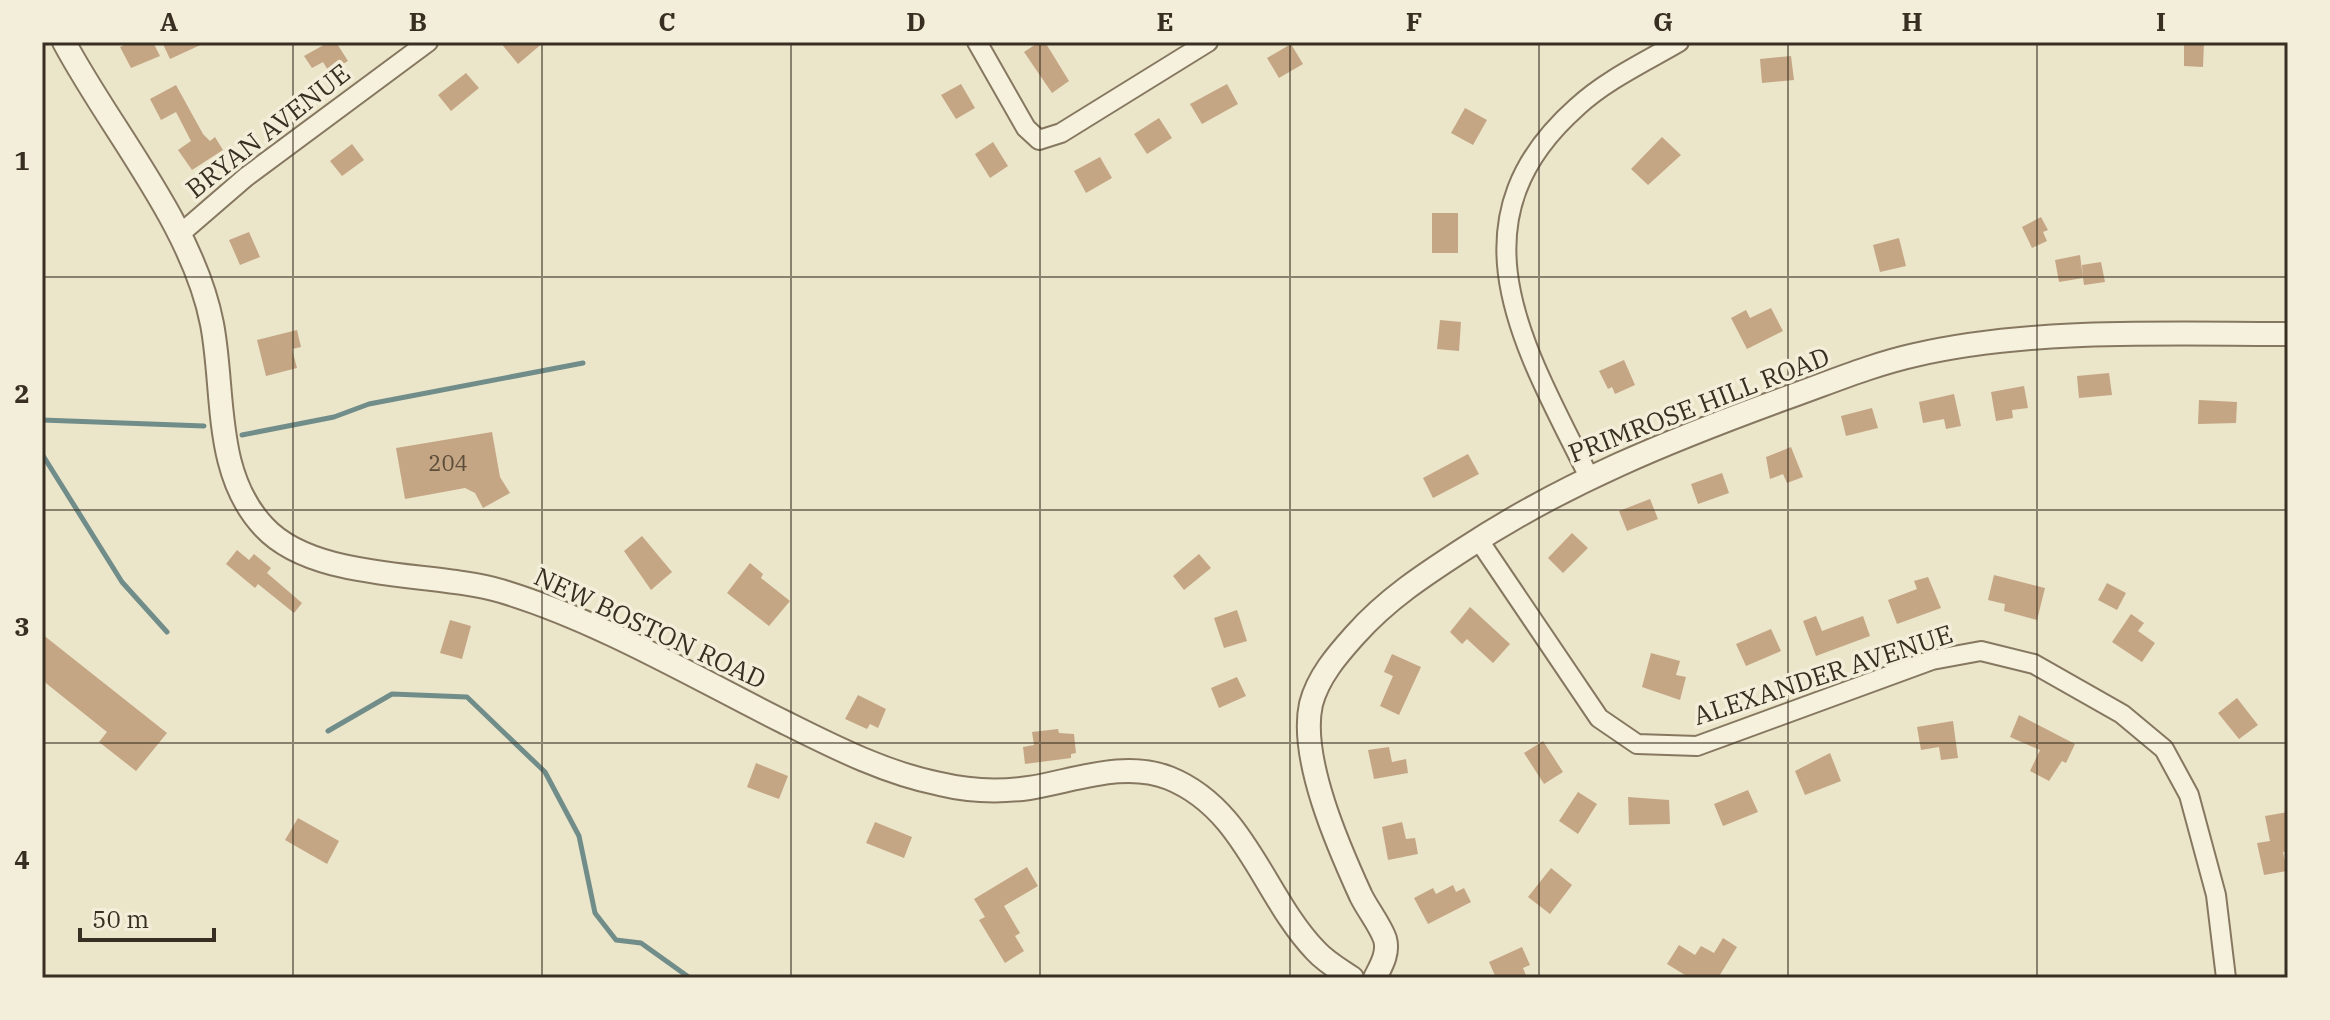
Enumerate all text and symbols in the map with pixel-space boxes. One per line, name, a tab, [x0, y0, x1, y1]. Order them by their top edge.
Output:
text: A	[160, 4, 178, 38]
text: B	[409, 4, 427, 38]
text: C	[658, 4, 676, 38]
text: D	[906, 4, 926, 38]
text: E	[1156, 4, 1174, 38]
text: F	[1406, 4, 1422, 38]
text: G	[1653, 4, 1673, 38]
text: H	[1901, 4, 1923, 38]
text: I	[2156, 4, 2166, 38]
street label: BRYAN AVENUE	[178, 55, 356, 205]
text: 1	[14, 143, 30, 177]
street label: PRIMROSE HILL ROAD	[1563, 339, 1834, 470]
text: 2	[14, 376, 30, 410]
house number: 204	[428, 448, 468, 477]
street label: NEW BOSTON ROAD	[529, 558, 772, 696]
text: 3	[14, 609, 30, 643]
street label: ALEXANDER AVENUE	[1689, 616, 1957, 732]
text: 4	[14, 842, 30, 876]
scale bar	[80, 892, 214, 942]
text: 50 m	[92, 903, 149, 935]

